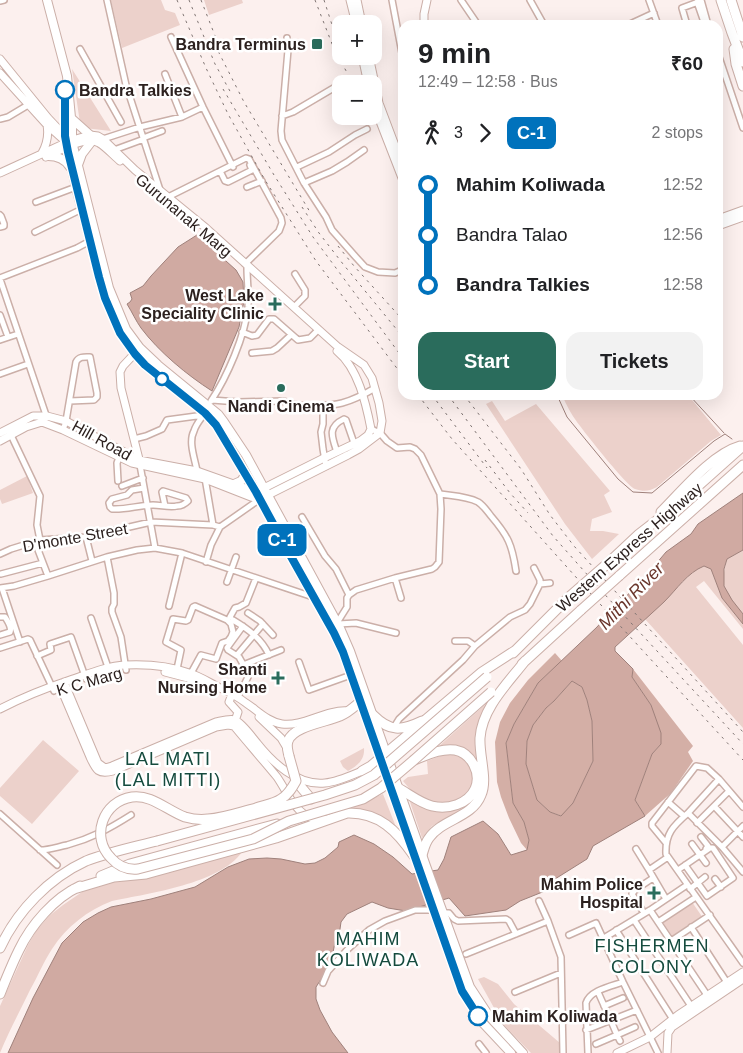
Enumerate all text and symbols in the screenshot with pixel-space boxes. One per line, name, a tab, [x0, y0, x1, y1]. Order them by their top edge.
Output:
map controls	[332, 15, 382, 125]
button: +	[332, 15, 382, 65]
place label: Bandra Terminus	[176, 36, 306, 53]
marker: Bandra Terminus	[310, 37, 324, 51]
text: 9 min	[418, 38, 491, 69]
text: ₹60	[671, 53, 703, 74]
text: 12:49 – 12:58 · Bus	[418, 73, 558, 90]
button: −	[332, 75, 382, 125]
marker: Bandra Talkies	[55, 80, 75, 100]
place label: Bandra Talkies	[79, 82, 192, 99]
icon: walk	[418, 119, 446, 147]
icon: forward	[471, 119, 499, 147]
text: C-1	[517, 123, 546, 143]
text: 3	[454, 124, 463, 141]
text: 2 stops	[651, 124, 703, 141]
street label: Gurunanak Marg	[132, 170, 235, 260]
text: Mahim Koliwada	[456, 174, 605, 195]
text: 12:52	[663, 176, 703, 193]
text: Bandra Talao	[456, 224, 568, 245]
text: 12:56	[663, 226, 703, 243]
text: Bandra Talkies	[456, 274, 590, 295]
text: 12:58	[663, 276, 703, 293]
place label: West Lake Speciality Clinic	[141, 287, 264, 322]
marker: West Lake Speciality Clinic	[268, 297, 282, 311]
button: Start	[418, 332, 556, 390]
button: Tickets	[566, 332, 703, 390]
unlabelled marker	[155, 372, 169, 386]
marker: Nandi Cinema	[275, 382, 287, 394]
place label: Nandi Cinema	[228, 398, 334, 415]
street label: Hill Road	[69, 417, 134, 464]
street label: Western Express Highway	[553, 480, 706, 615]
street label: D'monte Street	[21, 520, 129, 555]
line badge: C-1	[253, 524, 311, 556]
text: C-1	[267, 530, 297, 550]
water label: Mithi River	[594, 558, 668, 634]
place label: Shanti Nursing Home	[158, 661, 267, 696]
street label: K C Marg	[54, 664, 124, 699]
marker: Shanti Nursing Home	[271, 671, 285, 685]
district label: LAL MATI (LAL MITTI)	[115, 749, 221, 790]
place label: Mahim Police Hospital	[541, 876, 643, 911]
marker: Mahim Police Hospital	[647, 886, 661, 900]
district label: MAHIM KOLIWADA	[317, 929, 419, 970]
district label: FISHERMEN COLONY	[594, 936, 710, 977]
marker: Mahim Koliwada	[468, 1006, 488, 1026]
place label: Mahim Koliwada	[492, 1008, 617, 1025]

